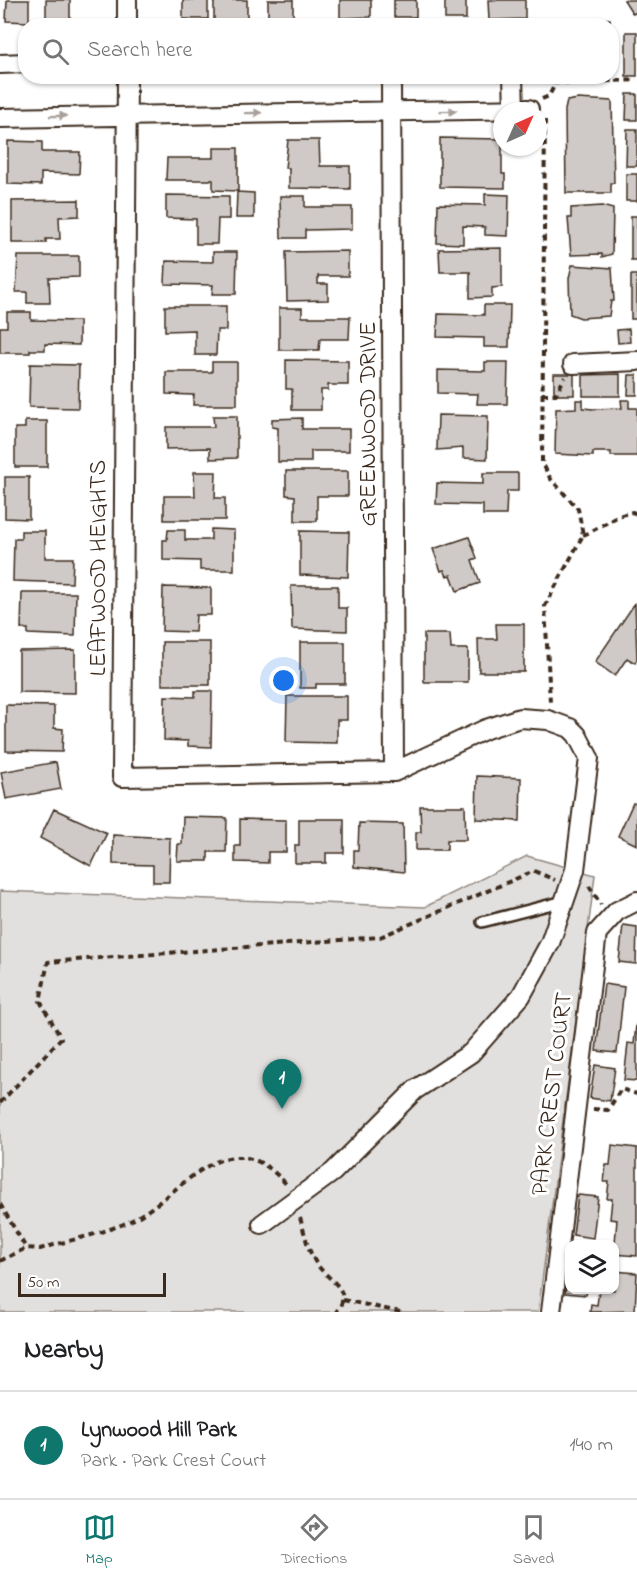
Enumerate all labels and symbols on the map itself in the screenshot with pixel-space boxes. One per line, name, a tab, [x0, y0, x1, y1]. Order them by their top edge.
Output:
north arrow	[493, 102, 547, 156]
one-way arrow	[439, 106, 458, 115]
one-way arrow	[244, 108, 263, 118]
one-way arrow	[49, 111, 68, 121]
street label: GREENWOOD DRIVE	[352, 322, 387, 526]
street label: LEAFWOOD HEIGHTS	[82, 460, 117, 676]
your location	[269, 666, 298, 695]
street label: PARK CREST COURT	[523, 990, 583, 1198]
pin: 1	[262, 1060, 302, 1109]
scale bar	[18, 1270, 166, 1298]

